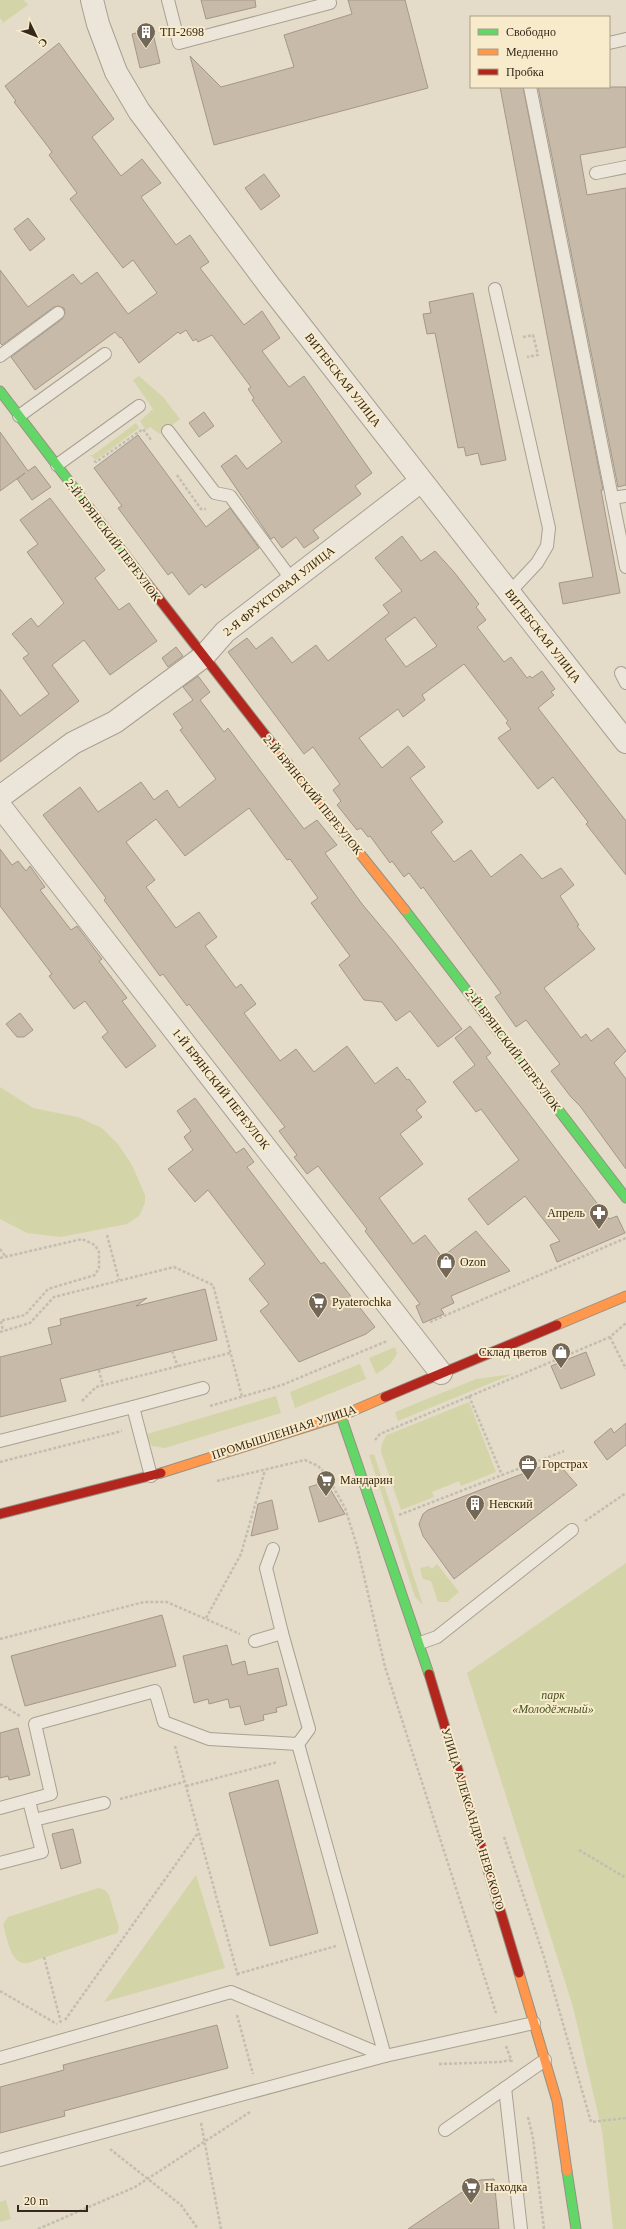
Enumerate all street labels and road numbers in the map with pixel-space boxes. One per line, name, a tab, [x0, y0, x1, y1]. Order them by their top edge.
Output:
street label: ВИТЕБСКАЯ УЛИЦА	[302, 330, 384, 430]
street label: 2-Й БРЯНСКИЙ ПЕРЕУЛОК	[62, 476, 164, 605]
street label: 2-Я ФРУКТОВАЯ УЛИЦА	[221, 543, 338, 639]
street label: ВИТЕБСКАЯ УЛИЦА	[502, 586, 584, 686]
street label: 2-Й БРЯНСКИЙ ПЕРЕУЛОК	[261, 733, 366, 858]
street label: 2-Й БРЯНСКИЙ ПЕРЕУЛОК	[462, 986, 564, 1115]
street label: 1-Й БРЯНСКИЙ ПЕРЕУЛОК	[169, 1026, 273, 1153]
street label: ПРОМЫШЛЕННАЯ УЛИЦА	[210, 1402, 358, 1462]
street label: УЛИЦА АЛЕКСАНДРА НЕВСКОГО	[439, 1726, 507, 1912]

